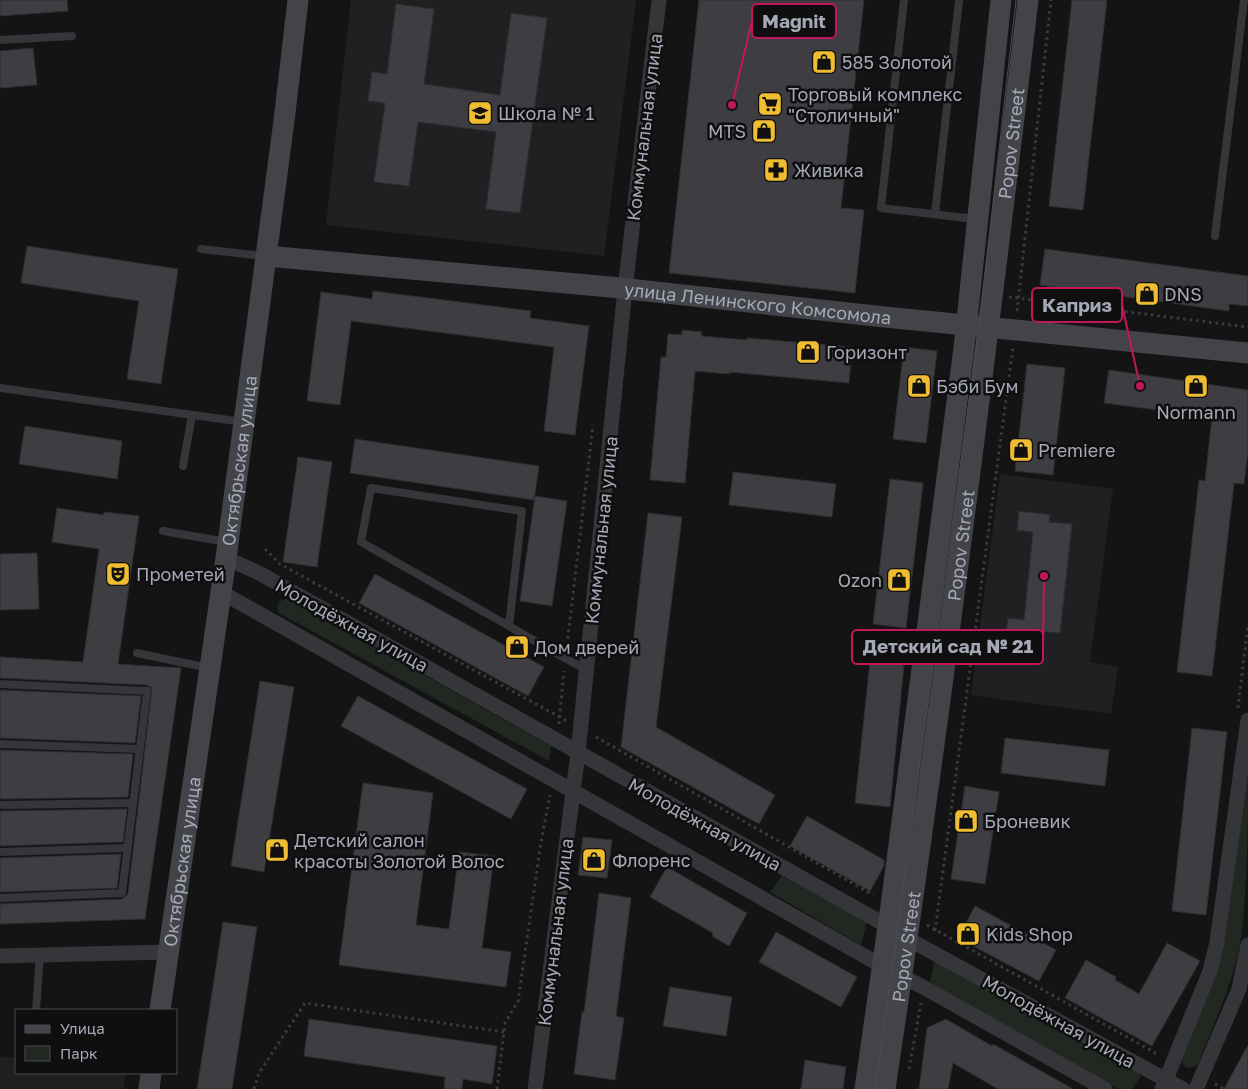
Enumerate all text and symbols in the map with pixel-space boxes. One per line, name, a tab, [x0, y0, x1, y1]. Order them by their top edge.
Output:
callout: Magnit	[752, 4, 836, 38]
text: Magnit	[762, 9, 826, 32]
street label: Коммунальная улица	[622, 32, 666, 222]
shop icon: 585 Золотой	[811, 49, 837, 75]
place label: 585 Золотой	[842, 51, 952, 73]
place label: Торговый комплекс "Столичный"	[788, 83, 963, 126]
street label: Popov Street	[993, 87, 1028, 200]
supermarket icon: Торговый комплекс "Столичный"	[757, 91, 783, 117]
school or university icon: Школа № 1	[467, 100, 493, 126]
place label: Школа № 1	[498, 102, 594, 124]
shop icon: MTS	[751, 118, 777, 144]
place label: MTS	[708, 120, 746, 142]
pharmacy icon: Живика	[763, 157, 789, 183]
place label: Живика	[794, 159, 864, 181]
street label: улица Ленинского Комсомола	[623, 278, 892, 329]
shop icon: DNS	[1134, 281, 1160, 307]
place label: DNS	[1164, 283, 1202, 305]
callout: Каприз	[1032, 288, 1122, 322]
text: Каприз	[1042, 293, 1112, 316]
shop icon: Горизонт	[795, 339, 821, 365]
place label: Горизонт	[826, 341, 907, 363]
shop icon: Бэби Бум	[906, 373, 932, 399]
shop icon: Normann	[1183, 373, 1209, 399]
street label: Октябрьская улица	[217, 374, 261, 547]
place label: Бэби Бум	[936, 375, 1018, 397]
place label: Normann	[1156, 401, 1236, 423]
street label: Коммунальная улица	[580, 435, 622, 625]
shop icon: Premiere	[1008, 437, 1034, 463]
place label: Premiere	[1038, 439, 1116, 461]
street label: Popov Street	[942, 488, 979, 602]
theatre icon: Прометей	[105, 561, 131, 587]
place label: Прометей	[136, 563, 225, 585]
shop icon: Ozon	[886, 567, 912, 593]
place label: Ozon	[838, 569, 882, 591]
street label: Молодёжная улица	[272, 574, 432, 676]
callout: Детский сад № 21	[852, 630, 1043, 664]
shop icon: Дом дверей	[504, 634, 530, 660]
text: Детский сад № 21	[863, 634, 1034, 657]
place label: Дом дверей	[534, 636, 639, 658]
street label: Молодёжная улица	[625, 773, 785, 875]
street label: Октябрьская улица	[158, 775, 205, 948]
shop icon: Броневик	[953, 808, 979, 834]
place label: Броневик	[984, 810, 1071, 832]
place label: Детский салон красоты Золотой Волос	[294, 829, 505, 872]
shop icon: Детский салон красоты Золотой Волос	[264, 837, 290, 863]
street label: Коммунальная улица	[533, 837, 577, 1027]
shop icon: Флоренс	[581, 847, 607, 873]
place label: Флоренс	[612, 849, 691, 871]
street label: Popov Street	[887, 890, 925, 1003]
shop icon: Kids Shop	[955, 921, 981, 947]
place label: Kids Shop	[986, 923, 1073, 945]
street label: Молодёжная улица	[979, 970, 1139, 1072]
legend	[15, 1009, 178, 1074]
text: Улица	[60, 1019, 105, 1037]
text: Парк	[60, 1044, 98, 1062]

